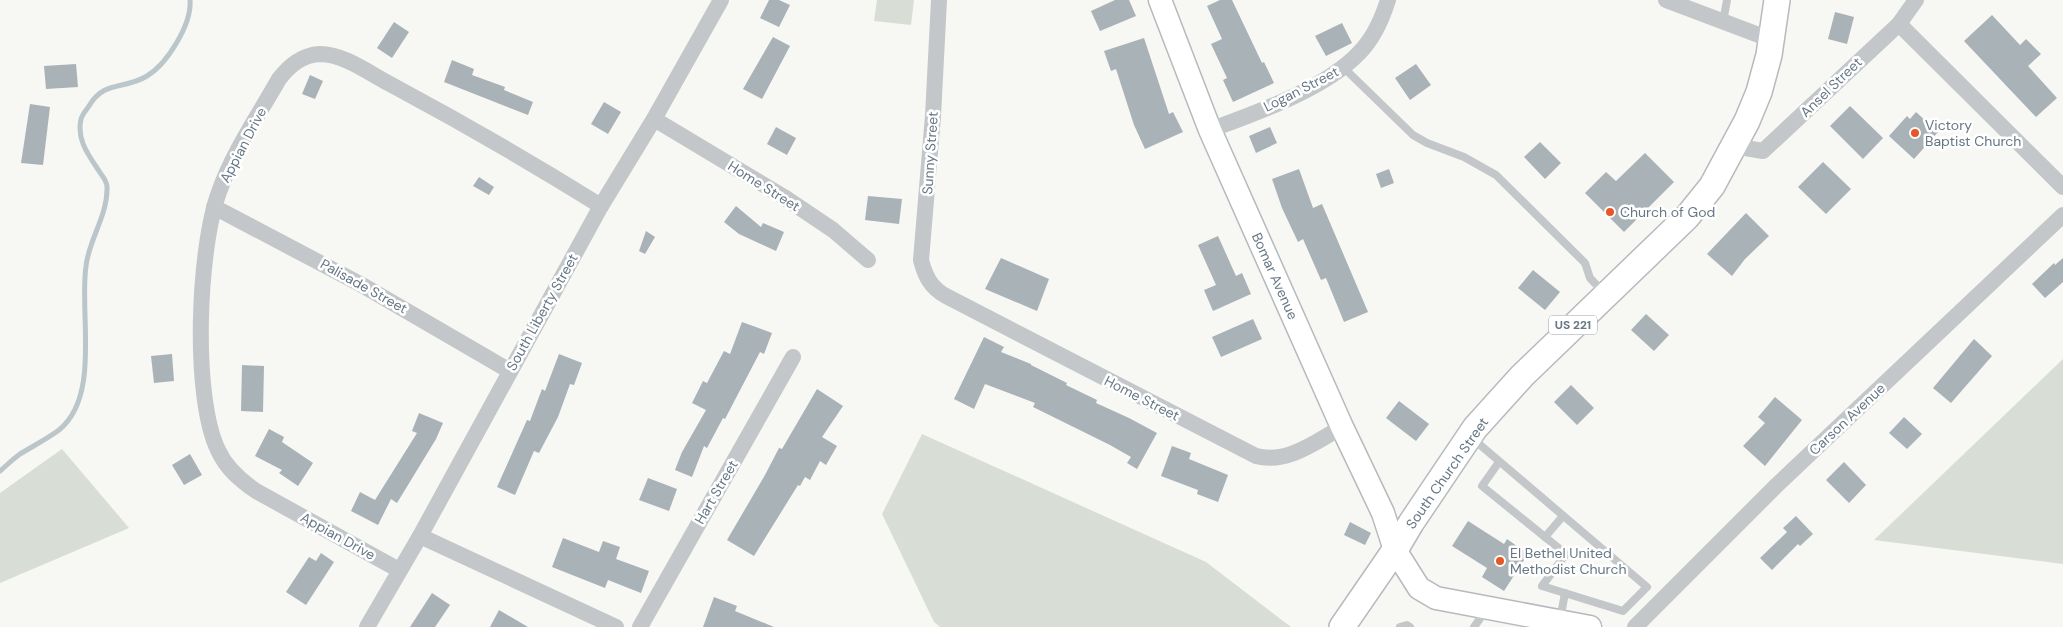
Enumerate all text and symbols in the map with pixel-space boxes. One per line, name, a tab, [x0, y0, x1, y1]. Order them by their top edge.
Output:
street label: Ansel Street	[1796, 53, 1866, 121]
street label: Logan Street	[1260, 62, 1342, 116]
street label: Appian Drive	[216, 104, 270, 186]
street label: Sunny Street	[918, 111, 942, 195]
place label: Victory Baptist Church	[1925, 116, 2021, 150]
marker: Victory Baptist Church	[1909, 127, 1921, 139]
street label: Home Street	[725, 157, 803, 215]
place label: Church of God	[1620, 203, 1715, 221]
marker: Church of God	[1604, 206, 1616, 218]
street label: Bomar Avenue	[1248, 230, 1302, 322]
street label: South Liberty Street	[502, 250, 582, 374]
street label: Palisade Street	[317, 255, 411, 317]
road number: US 221	[1549, 316, 1597, 334]
street label: Home Street	[1102, 371, 1182, 425]
street label: Carson Avenue	[1805, 379, 1889, 459]
street label: South Church Street	[1402, 414, 1492, 532]
street label: Hart Street	[690, 457, 742, 527]
street label: Appian Drive	[297, 508, 379, 564]
place label: El Bethel United Methodist Church	[1510, 544, 1626, 578]
marker: El Bethel United Methodist Church	[1494, 555, 1506, 567]

